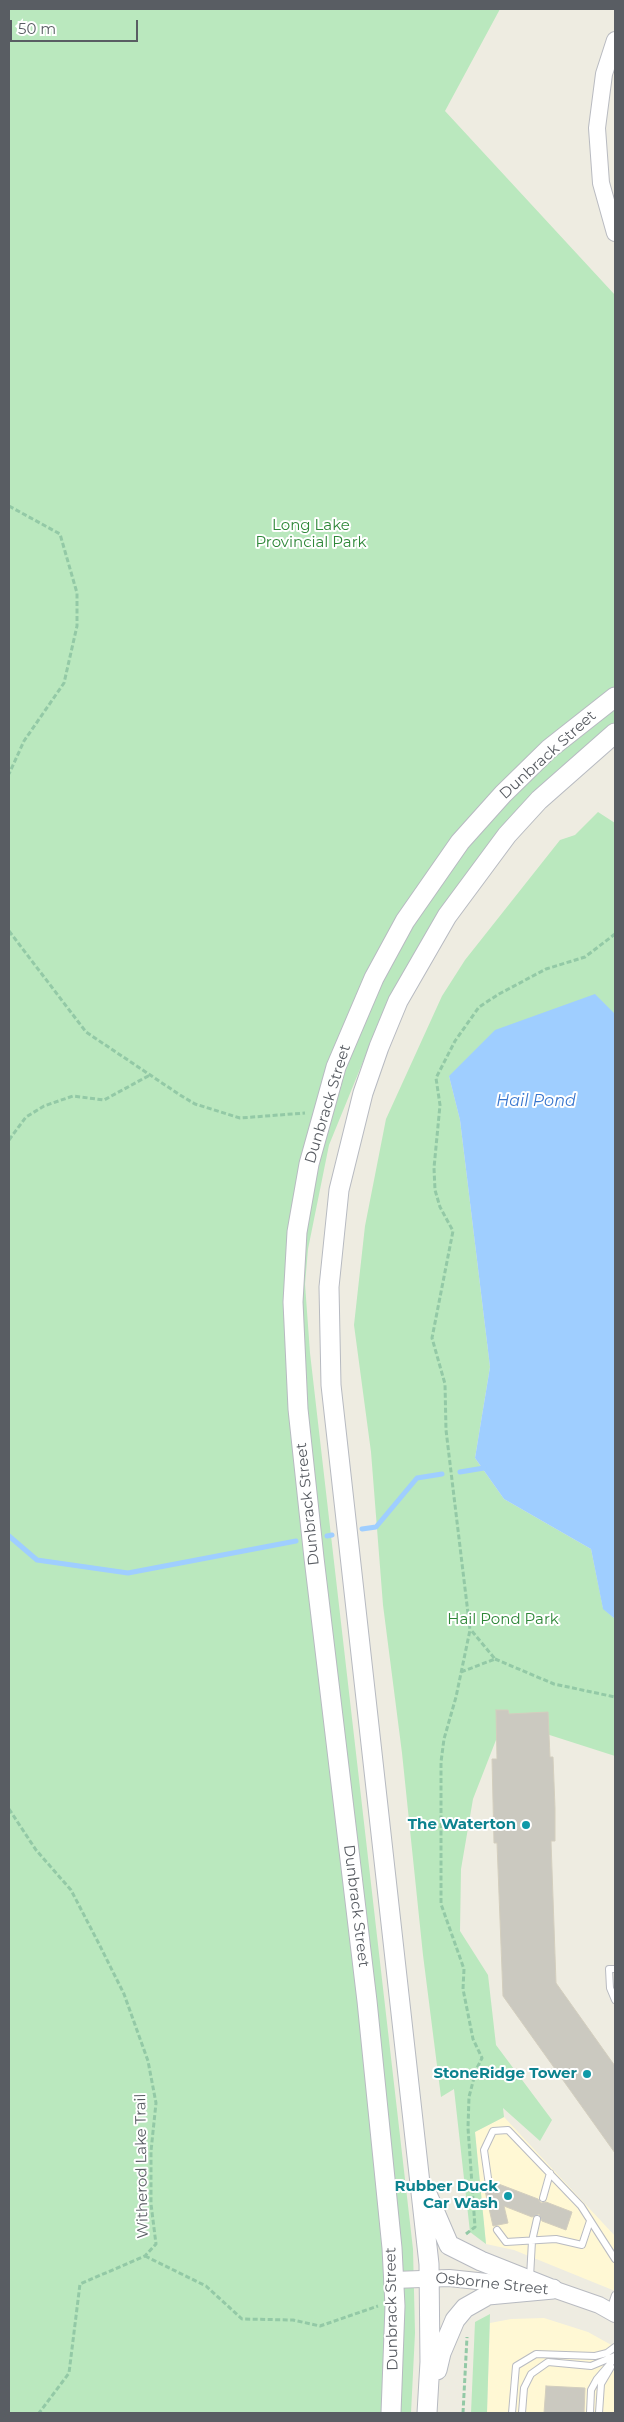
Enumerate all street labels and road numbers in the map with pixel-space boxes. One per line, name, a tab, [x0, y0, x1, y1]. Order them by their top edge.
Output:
street label: Dunbrack Street	[496, 707, 600, 803]
street label: Dunbrack Street	[301, 1042, 355, 1166]
street label: Dunbrack Street	[293, 1442, 323, 1566]
street label: Dunbrack Street	[340, 1844, 372, 1968]
street label: Witherod Lake Trail	[132, 2093, 152, 2239]
street label: Dunbrack Street	[382, 2247, 402, 2371]
street label: Osborne Street	[434, 2269, 550, 2299]

